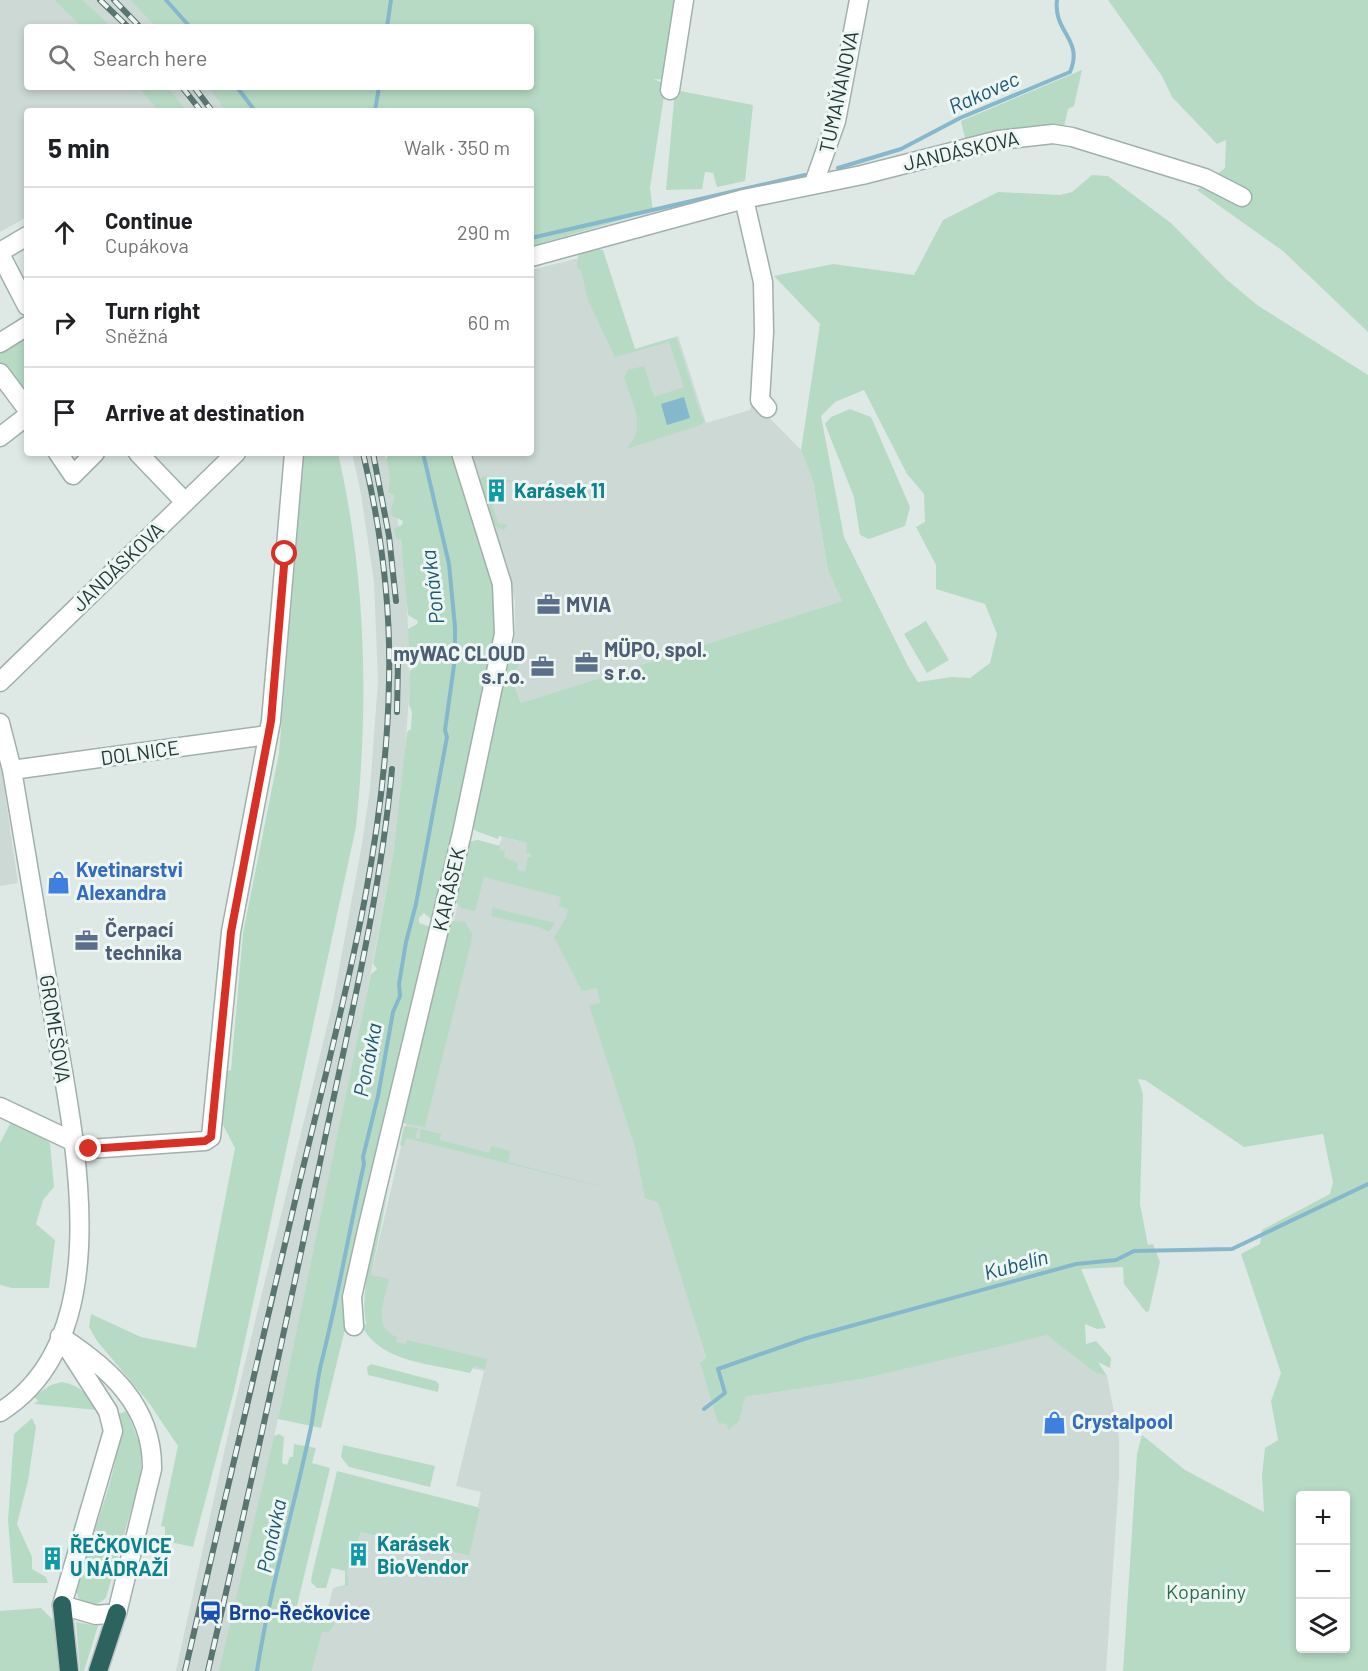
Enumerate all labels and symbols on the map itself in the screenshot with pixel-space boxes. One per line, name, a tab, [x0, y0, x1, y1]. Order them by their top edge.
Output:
street label: TUMAŇANOVA	[813, 28, 863, 155]
water label: Rakovec	[944, 65, 1023, 118]
street label: JANDÁSKOVA	[901, 125, 1021, 175]
building icon: Karásek 11	[483, 478, 509, 504]
place label: Karásek 11	[514, 478, 605, 502]
street label: JANDÁSKOVA	[66, 517, 168, 616]
route start	[271, 540, 297, 566]
water label: Ponávka	[415, 549, 448, 626]
office icon: MVIA	[535, 592, 561, 618]
place label: MVIA	[566, 592, 611, 616]
place label: MÜPO, spol. s r.o.	[604, 637, 707, 684]
place label: myWAC CLOUD s.r.o.	[393, 641, 525, 688]
office icon: MÜPO, spol. s r.o.	[573, 649, 599, 675]
office icon: myWAC CLOUD s.r.o.	[530, 653, 556, 679]
street label: DOLNICE	[99, 735, 181, 769]
street label: KARÁSEK	[427, 845, 469, 933]
place label: Kvetinarstvi Alexandra	[76, 857, 183, 904]
shop icon: Kvetinarstvi Alexandra	[45, 869, 71, 895]
place label: Čerpací technika	[105, 917, 182, 964]
office icon: Čerpací technika	[74, 928, 100, 954]
street label: GROMEŠOVA	[36, 973, 76, 1085]
water label: Ponávka	[347, 1021, 386, 1099]
route end	[75, 1135, 101, 1161]
water label: Kubelín	[981, 1243, 1050, 1284]
shop icon: Crystalpool	[1041, 1409, 1067, 1435]
place label: Crystalpool	[1072, 1409, 1173, 1433]
water label: Ponávka	[251, 1497, 291, 1575]
place label: Karásek BioVendor	[377, 1531, 469, 1578]
place label: ŘEČKOVICE U NÁDRAŽÍ	[70, 1533, 172, 1580]
building icon: Karásek BioVendor	[346, 1542, 372, 1568]
building icon: ŘEČKOVICE U NÁDRAŽÍ	[39, 1545, 65, 1571]
park label: Kopaniny	[1166, 1579, 1246, 1603]
station icon: Brno-Řečkovice	[198, 1600, 224, 1626]
place label: Brno-Řečkovice	[229, 1600, 370, 1624]

